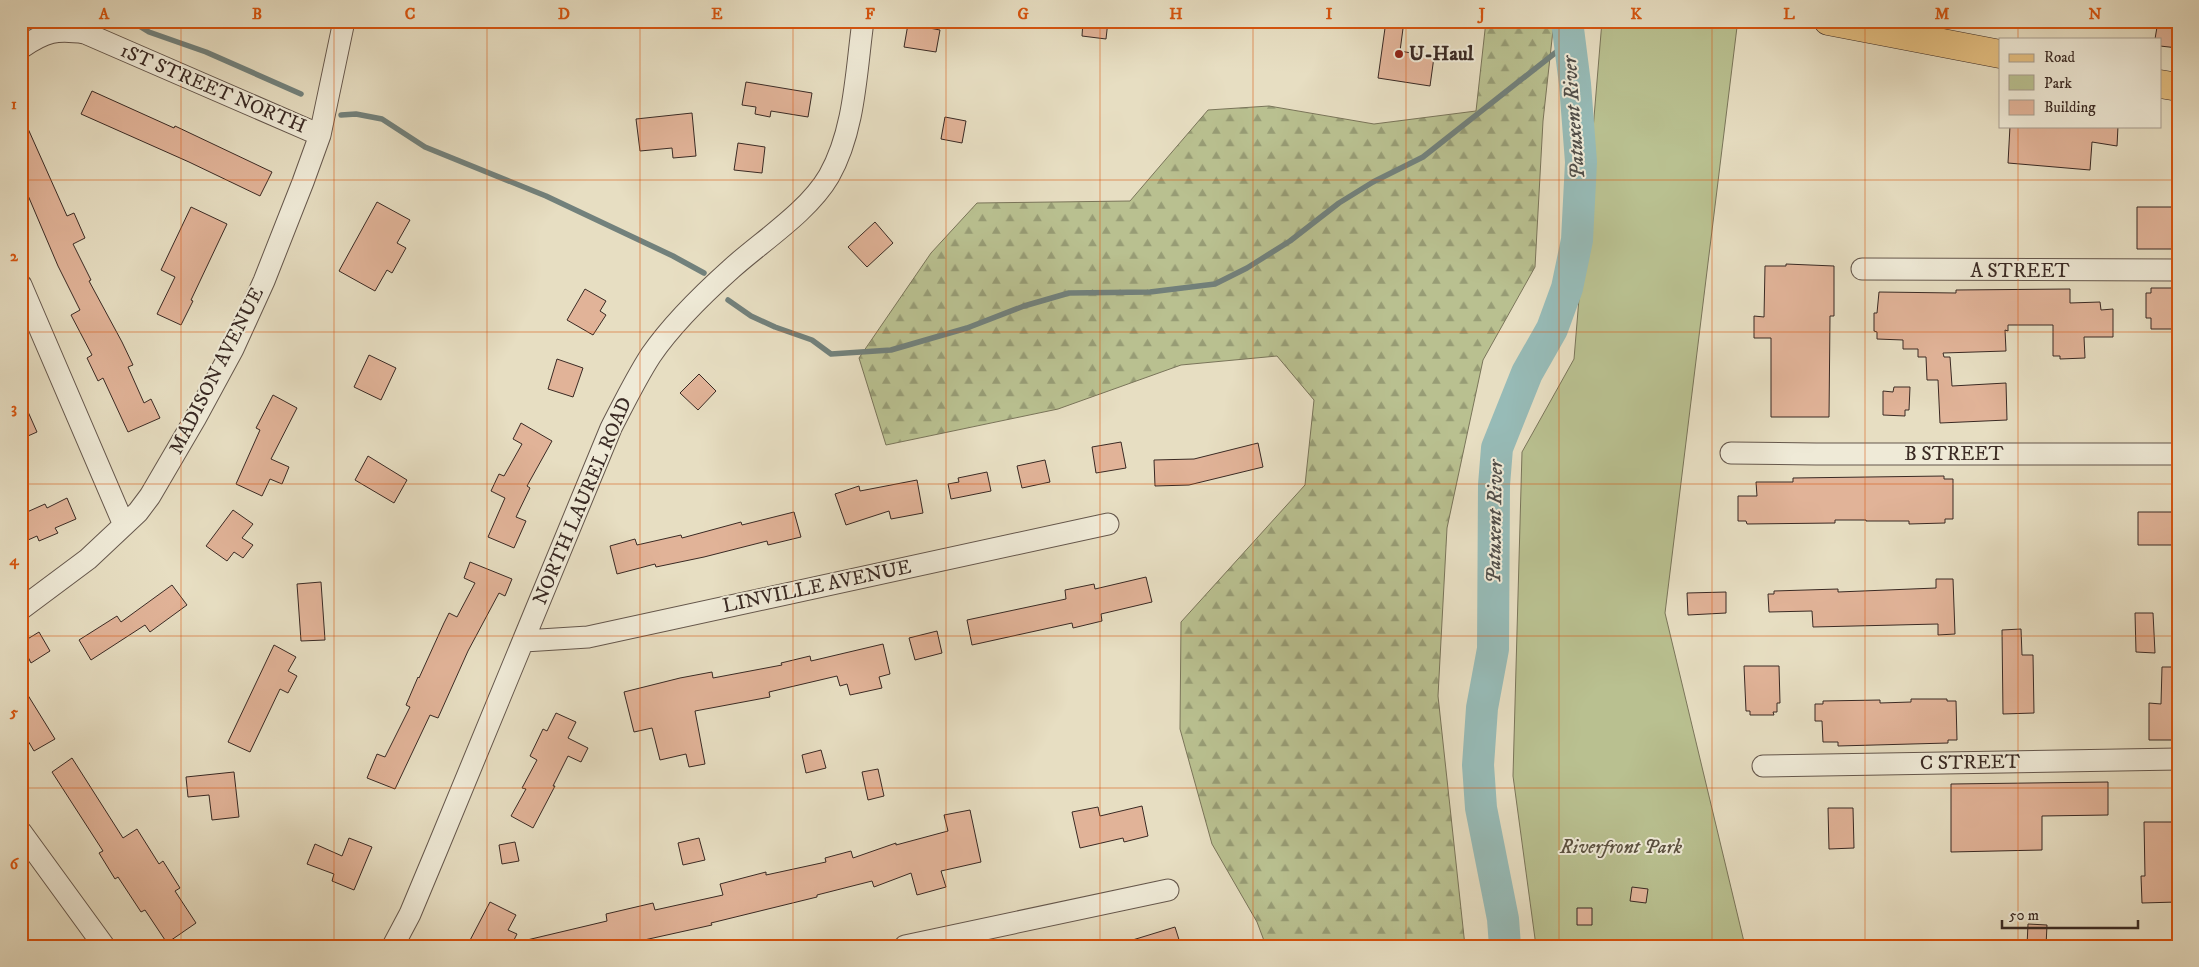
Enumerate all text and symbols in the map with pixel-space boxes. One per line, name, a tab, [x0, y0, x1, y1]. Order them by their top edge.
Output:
text: A	[98, 4, 110, 24]
text: B	[252, 4, 262, 24]
text: C	[405, 4, 415, 24]
text: D	[558, 4, 570, 24]
text: E	[711, 4, 723, 24]
text: F	[865, 4, 875, 24]
text: G	[1017, 4, 1029, 24]
text: H	[1169, 4, 1183, 24]
text: I	[1326, 4, 1333, 24]
text: J	[1477, 4, 1486, 24]
text: K	[1630, 4, 1642, 24]
text: L	[1783, 4, 1795, 24]
text: M	[1935, 4, 1950, 24]
text: N	[2088, 4, 2102, 24]
legend	[1999, 38, 2162, 128]
street label: 1ST STREET NORTH	[116, 39, 310, 139]
place label: U-Haul	[1409, 42, 1475, 67]
marker: U-Haul	[1393, 48, 1405, 60]
text: Road	[2044, 48, 2076, 67]
water label: Patuxent River	[1557, 54, 1591, 181]
text: Park	[2044, 74, 2073, 93]
text: 1	[11, 94, 17, 114]
text: Building	[2044, 98, 2096, 117]
text: 2	[10, 246, 19, 266]
street label: A STREET	[1970, 259, 2070, 284]
street label: MADISON AVENUE	[164, 283, 270, 459]
street label: NORTH LAUREL ROAD	[528, 393, 638, 609]
text: 3	[11, 398, 17, 418]
street label: B STREET	[1904, 442, 2004, 467]
water label: Patuxent River	[1481, 458, 1509, 584]
text: 4	[8, 550, 19, 570]
street label: LINVILLE AVENUE	[720, 555, 914, 619]
text: 5	[9, 702, 18, 722]
street label: C STREET	[1920, 750, 2020, 776]
park label: Riverfront Park	[1559, 835, 1683, 860]
text: 6	[10, 854, 20, 874]
scale bar	[2002, 897, 2138, 929]
text: 50 m	[2009, 906, 2039, 925]

